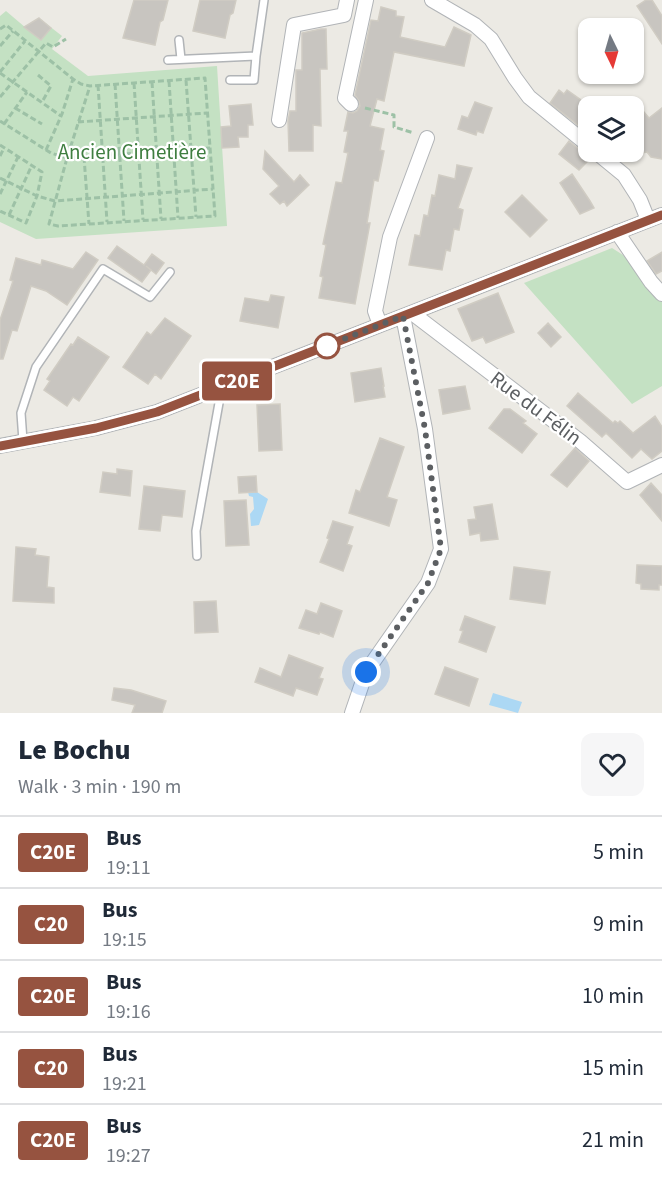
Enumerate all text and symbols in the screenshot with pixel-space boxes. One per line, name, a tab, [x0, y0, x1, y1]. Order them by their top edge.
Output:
north arrow	[578, 18, 644, 84]
map controls	[578, 18, 644, 162]
button: layers	[578, 96, 644, 162]
park label: Ancien Cimetière	[58, 137, 206, 167]
unlabelled marker	[314, 333, 340, 359]
line badge: C20E	[195, 362, 279, 400]
street label: Rue du Félin	[484, 364, 588, 452]
text: C20E	[214, 366, 260, 396]
your location	[351, 657, 381, 687]
text: Le Bochu	[18, 730, 131, 770]
button: heart	[581, 733, 644, 796]
text: Walk · 3 min · 190 m	[18, 773, 181, 801]
text: Bus	[106, 822, 141, 854]
text: 5 min	[593, 836, 644, 868]
text: C20E	[30, 837, 76, 867]
text: 19:11	[106, 854, 151, 882]
text: Bus	[102, 894, 138, 926]
text: 9 min	[593, 908, 644, 940]
text: C20	[34, 909, 68, 939]
text: 19:15	[102, 926, 147, 954]
text: Bus	[106, 966, 141, 998]
text: 10 min	[582, 980, 644, 1012]
text: C20E	[30, 981, 76, 1011]
text: 19:16	[106, 998, 151, 1026]
text: Bus	[102, 1038, 138, 1070]
text: 15 min	[582, 1052, 644, 1084]
text: C20	[34, 1053, 68, 1083]
text: 19:21	[102, 1070, 147, 1098]
text: Bus	[106, 1110, 141, 1142]
text: 21 min	[582, 1124, 644, 1156]
text: C20E	[30, 1125, 76, 1155]
text: 19:27	[106, 1142, 151, 1170]

